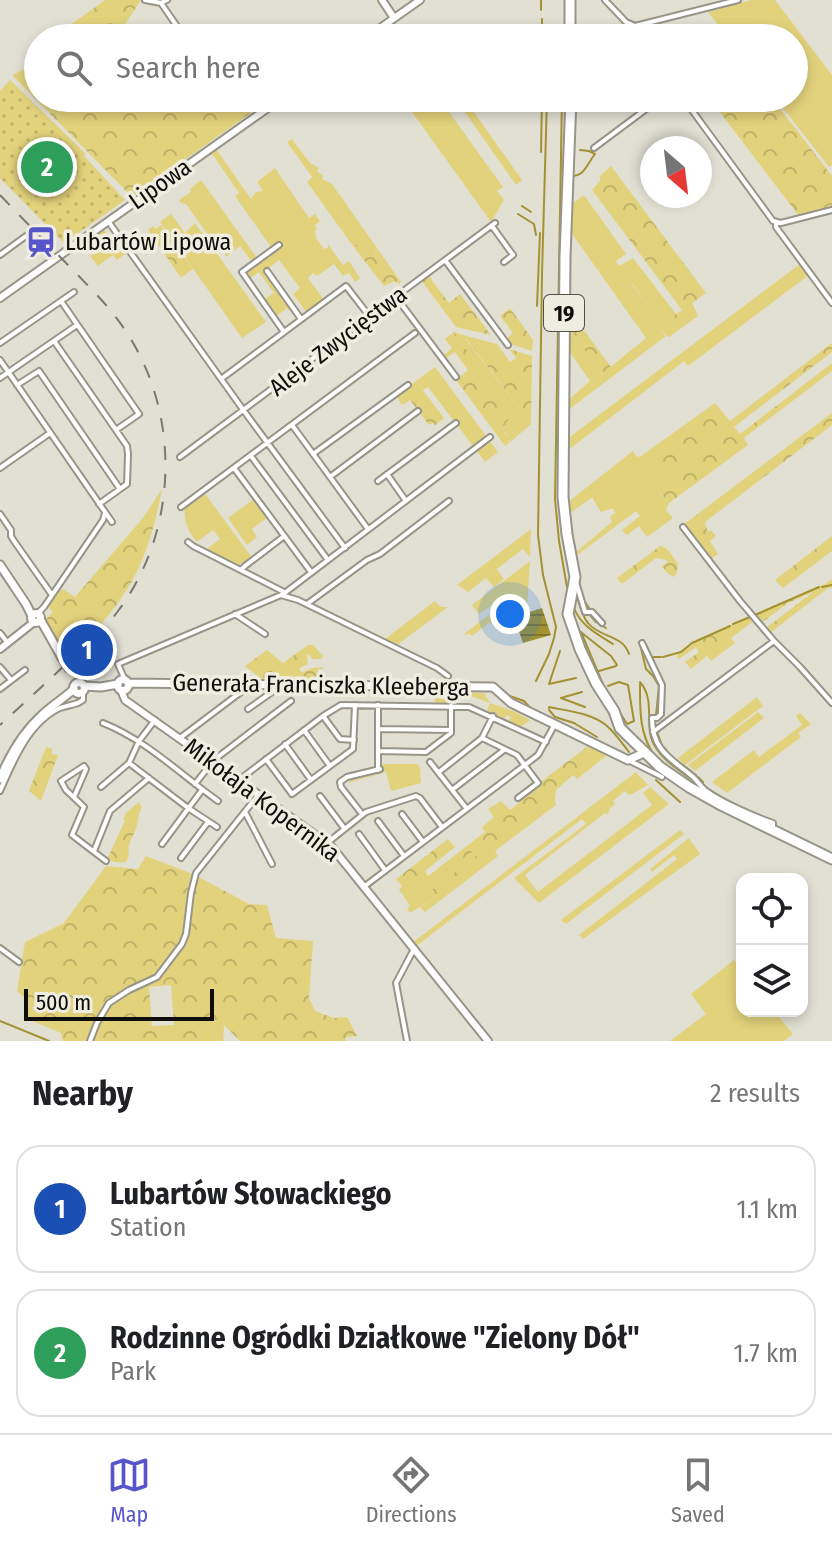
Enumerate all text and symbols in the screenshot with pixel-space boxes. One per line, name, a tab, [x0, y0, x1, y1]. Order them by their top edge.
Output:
search box	[24, 24, 808, 112]
icon: search	[52, 46, 96, 90]
text: Search here	[116, 50, 261, 86]
north arrow	[640, 136, 712, 208]
pin: 2	[21, 137, 73, 197]
street label: Lipowa	[124, 153, 196, 215]
station icon: Lubartów Lipowa	[24, 225, 58, 259]
place label: Lubartów Lipowa	[65, 228, 231, 256]
street label: Aleje Zwycięstwa	[264, 280, 412, 402]
road number: 19	[544, 295, 584, 331]
your location	[490, 594, 530, 634]
pin: 1	[61, 620, 113, 680]
street label: Generała Franciszka Kleeberga	[172, 668, 470, 702]
street label: Mikołaja Kopernika	[179, 732, 345, 868]
map controls	[736, 873, 808, 1017]
button: locate	[736, 873, 808, 945]
button: layers	[736, 945, 808, 1017]
scale bar	[24, 985, 214, 1021]
text: 500 m	[36, 989, 91, 1016]
text: Nearby	[32, 1073, 133, 1114]
text: 2 results	[710, 1078, 800, 1109]
text: Lubartów Słowackiego	[110, 1176, 392, 1212]
text: 1	[55, 1194, 66, 1225]
text: 1.1 km	[737, 1194, 798, 1225]
text: Station	[110, 1212, 186, 1243]
text: Rodzinne Ogródki Działkowe "Zielony Dół"	[110, 1320, 640, 1356]
text: 2	[54, 1338, 66, 1369]
text: 1.7 km	[734, 1338, 798, 1369]
text: Park	[110, 1356, 156, 1387]
tab: Map	[107, 1453, 151, 1528]
tab: Directions	[366, 1453, 457, 1528]
tab: Saved	[671, 1453, 725, 1528]

